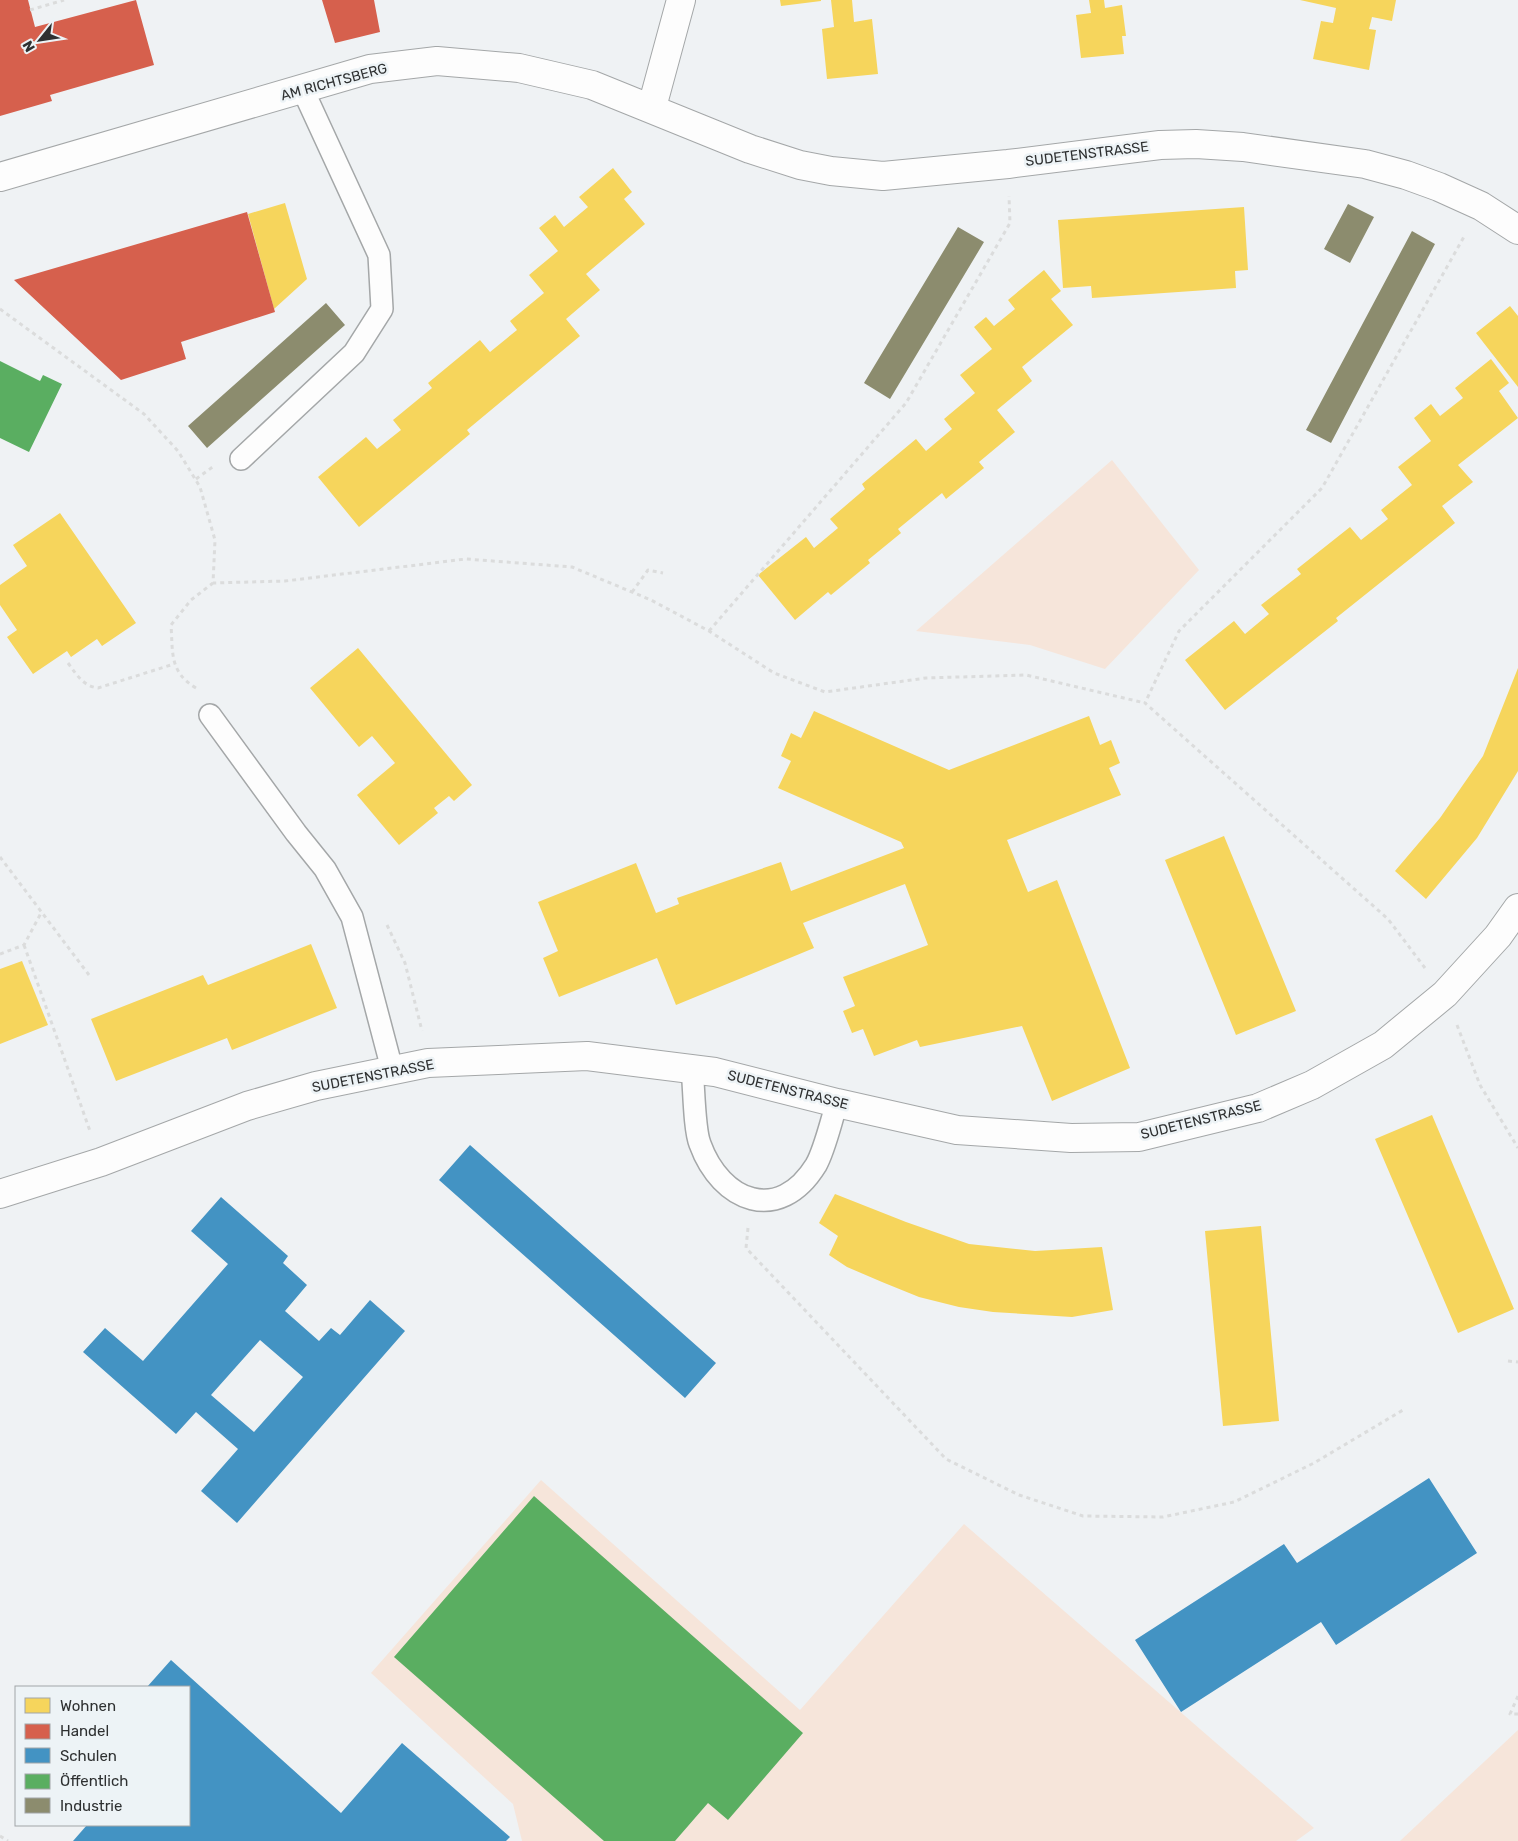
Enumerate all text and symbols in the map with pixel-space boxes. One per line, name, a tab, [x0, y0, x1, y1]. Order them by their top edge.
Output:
north arrow	[15, 15, 65, 65]
text: N	[19, 38, 39, 55]
street label: AM RICHTSBERG	[279, 60, 389, 104]
street label: SUDETENSTRASSE	[1024, 138, 1150, 170]
street label: SUDETENSTRASSE	[311, 1056, 435, 1096]
street label: SUDETENSTRASSE	[726, 1067, 850, 1113]
street label: SUDETENSTRASSE	[1139, 1097, 1263, 1143]
legend	[15, 1686, 190, 1826]
text: Wohnen	[60, 1697, 116, 1715]
text: Handel	[60, 1722, 109, 1740]
text: Schulen	[60, 1747, 117, 1765]
text: Öffentlich	[60, 1772, 128, 1790]
text: Industrie	[60, 1797, 122, 1815]

